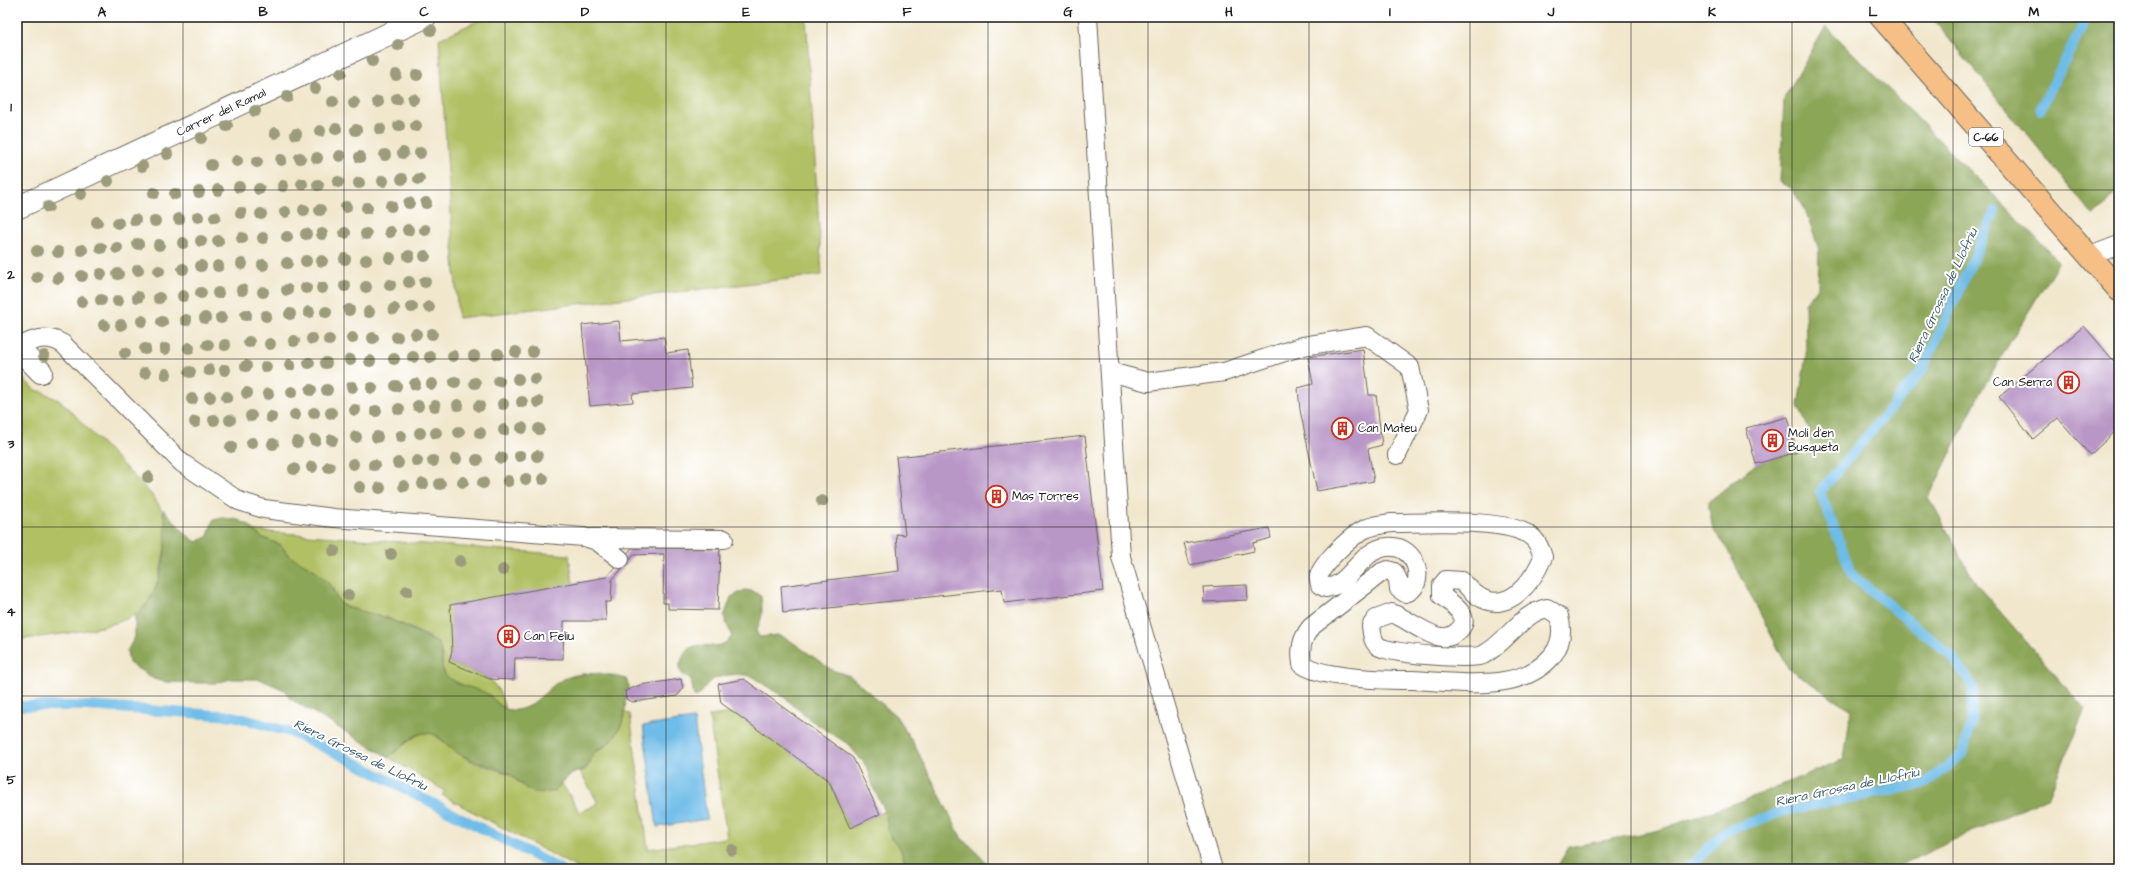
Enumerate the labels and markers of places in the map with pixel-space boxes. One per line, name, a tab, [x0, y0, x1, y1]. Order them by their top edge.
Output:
building icon: Can Serra	[2055, 369, 2081, 395]
place label: Can Serra	[1993, 374, 2052, 391]
building icon: Can Mateu	[1329, 415, 1355, 441]
place label: Can Mateu	[1358, 420, 1417, 437]
place label: Molí d'en Busqueta	[1788, 425, 1838, 456]
building icon: Molí d'en Busqueta	[1759, 427, 1785, 453]
building icon: Mas Torres	[983, 483, 1009, 509]
place label: Mas Torres	[1012, 488, 1079, 505]
building icon: Can Feliu	[495, 623, 521, 649]
place label: Can Feliu	[524, 628, 574, 645]

